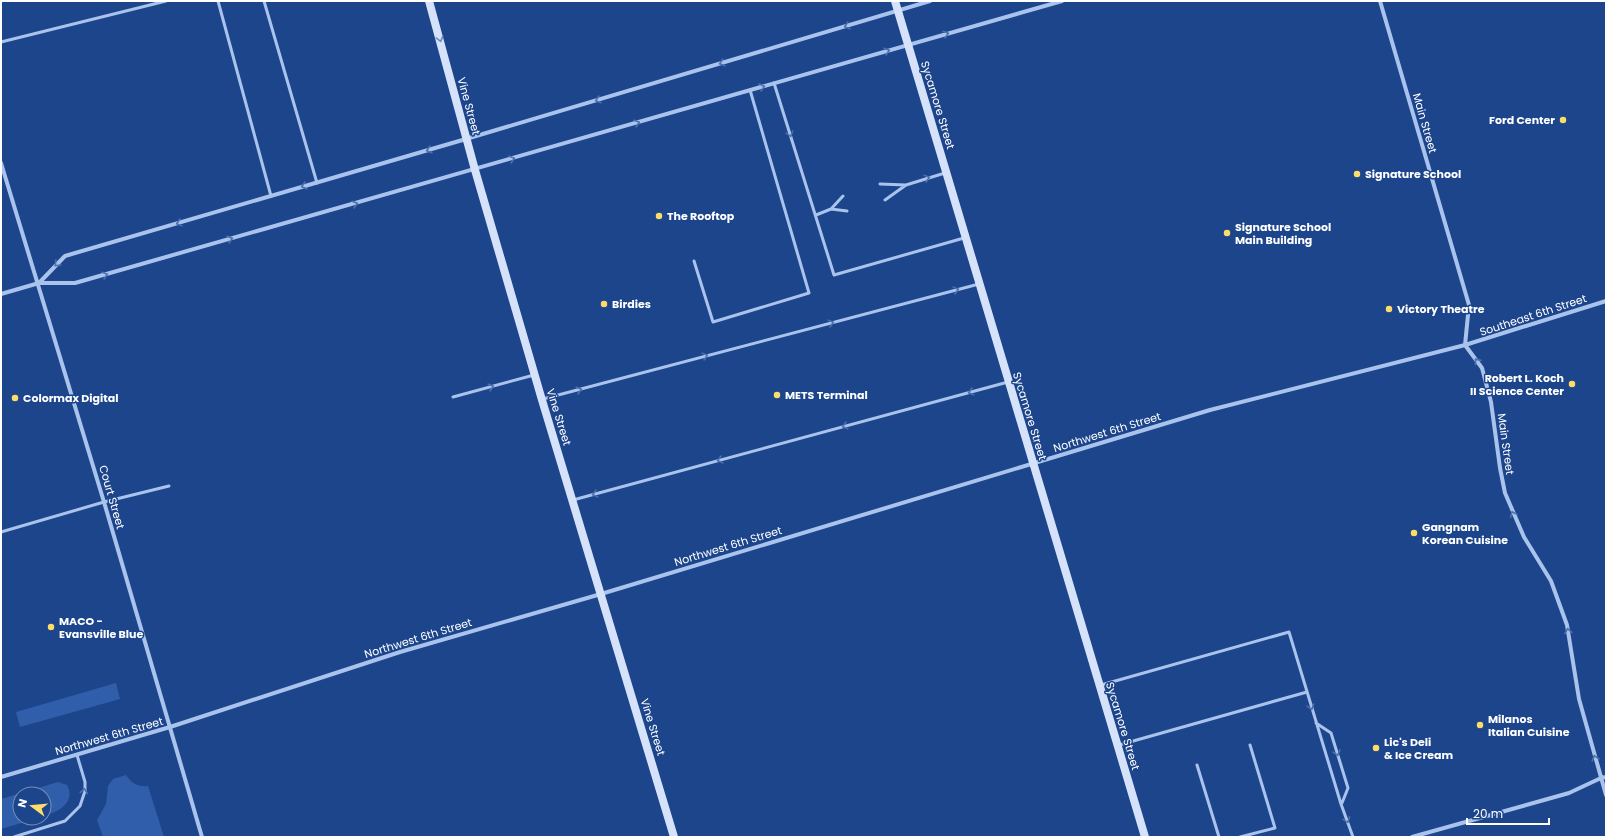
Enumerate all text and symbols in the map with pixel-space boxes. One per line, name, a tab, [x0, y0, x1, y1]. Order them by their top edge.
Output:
one-way arrow	[843, 21, 850, 30]
one-way arrow	[942, 30, 949, 39]
one-way arrow	[435, 35, 444, 42]
one-way arrow	[883, 47, 890, 56]
one-way arrow	[719, 58, 726, 67]
street label: Sycamore Street	[917, 59, 959, 151]
street label: Vine Street	[454, 75, 484, 137]
one-way arrow	[758, 83, 765, 92]
street label: Main Street	[1409, 91, 1441, 155]
one-way arrow	[594, 95, 601, 104]
place label: Ford Center	[1489, 112, 1555, 128]
marker: Ford Center	[1558, 115, 1568, 125]
one-way arrow	[633, 119, 640, 128]
one-way arrow	[785, 130, 794, 137]
one-way arrow	[426, 145, 433, 154]
one-way arrow	[509, 155, 516, 164]
place label: Signature School	[1365, 166, 1461, 182]
marker: Signature School	[1352, 169, 1362, 179]
one-way arrow	[924, 174, 931, 183]
one-way arrow	[301, 182, 307, 190]
one-way arrow	[351, 200, 358, 209]
place label: The Rooftop	[667, 208, 735, 224]
marker: The Rooftop	[654, 211, 664, 221]
one-way arrow	[176, 218, 183, 227]
place label: Signature School Main Building	[1235, 219, 1331, 248]
marker: Signature School Main Building	[1222, 228, 1232, 238]
one-way arrow	[226, 235, 233, 244]
one-way arrow	[54, 259, 62, 267]
one-way arrow	[101, 271, 108, 280]
one-way arrow	[953, 286, 960, 295]
street label: Southeast 6th Street	[1477, 290, 1589, 340]
place label: Birdies	[612, 296, 651, 312]
marker: Birdies	[599, 299, 609, 309]
place label: Victory Theatre	[1397, 301, 1485, 317]
marker: Victory Theatre	[1384, 304, 1394, 314]
one-way arrow	[827, 319, 834, 327]
one-way arrow	[702, 353, 708, 361]
one-way arrow	[1475, 359, 1482, 366]
street label: Sycamore Street	[1009, 370, 1051, 462]
place label: Robert L. Koch II Science Center	[1470, 370, 1564, 399]
marker: Robert L. Koch II Science Center	[1567, 379, 1577, 389]
one-way arrow	[487, 383, 494, 392]
street label: Vine Street	[543, 386, 575, 448]
one-way arrow	[576, 386, 583, 395]
place label: METS Terminal	[785, 387, 868, 403]
one-way arrow	[968, 387, 975, 396]
place label: Colormax Digital	[23, 390, 118, 406]
marker: METS Terminal	[772, 390, 782, 400]
marker: Colormax Digital	[10, 393, 20, 403]
street label: Northwest 6th Street	[1051, 408, 1163, 456]
street label: Main Street	[1494, 412, 1518, 476]
one-way arrow	[842, 421, 849, 430]
one-way arrow	[717, 455, 724, 464]
street label: Court Street	[95, 463, 129, 531]
one-way arrow	[591, 490, 598, 498]
one-way arrow	[1510, 510, 1518, 517]
place label: Gangnam Korean Cuisine	[1422, 519, 1508, 548]
street label: Northwest 6th Street	[672, 522, 784, 570]
marker: Gangnam Korean Cuisine	[1409, 528, 1419, 538]
place label: MACO - Evansville Blue	[59, 613, 143, 642]
street label: Northwest 6th Street	[362, 614, 474, 662]
marker: MACO - Evansville Blue	[46, 622, 56, 632]
one-way arrow	[1564, 628, 1573, 634]
street label: Sycamore Street	[1102, 680, 1144, 772]
street label: Vine Street	[637, 696, 669, 758]
one-way arrow	[1306, 704, 1315, 711]
place label: Milanos Italian Cuisine	[1488, 711, 1570, 740]
street label: Northwest 6th Street	[53, 713, 165, 759]
marker: Milanos Italian Cuisine	[1475, 720, 1485, 730]
place label: Lic's Deli & Ice Cream	[1384, 734, 1453, 763]
marker: Lic's Deli & Ice Cream	[1371, 743, 1381, 753]
one-way arrow	[1332, 749, 1341, 756]
one-way arrow	[1591, 754, 1600, 761]
north arrow	[12, 786, 52, 826]
one-way arrow	[79, 787, 88, 794]
text: N	[14, 797, 31, 809]
scale bar	[1467, 800, 1549, 826]
text: 20 m	[1473, 805, 1503, 822]
one-way arrow	[1343, 817, 1351, 824]

